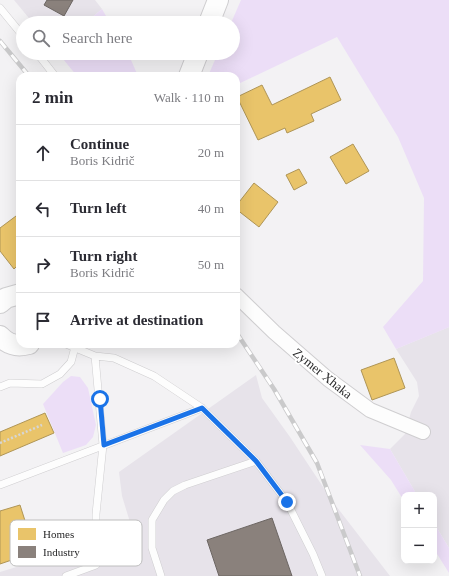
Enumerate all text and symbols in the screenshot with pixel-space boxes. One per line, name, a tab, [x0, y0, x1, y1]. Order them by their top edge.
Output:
search box	[16, 16, 240, 60]
icon: search	[30, 27, 52, 49]
text: Search here	[62, 30, 132, 46]
text: 2 min	[32, 88, 73, 107]
text: Walk · 110 m	[154, 90, 224, 105]
text: Continue	[70, 136, 129, 152]
icon: ahead	[32, 142, 54, 164]
text: 20 m	[198, 145, 224, 160]
text: Boris Kidrič	[70, 153, 135, 168]
icon: left	[32, 198, 54, 220]
text: Turn left	[70, 200, 127, 216]
text: 40 m	[198, 201, 224, 216]
text: Turn right	[70, 248, 137, 264]
icon: right	[32, 254, 54, 276]
text: 50 m	[198, 257, 224, 272]
text: Boris Kidrič	[70, 265, 135, 280]
icon: arrive	[32, 310, 54, 332]
text: Arrive at destination	[70, 312, 203, 328]
street label: Zymer Xhaka	[290, 345, 355, 402]
route start	[91, 390, 109, 408]
map controls	[401, 492, 437, 564]
button: +	[401, 492, 437, 528]
route end	[278, 493, 296, 511]
legend	[10, 520, 142, 566]
text: Homes	[43, 528, 74, 540]
button: −	[401, 528, 437, 564]
text: Industry	[43, 546, 80, 558]

